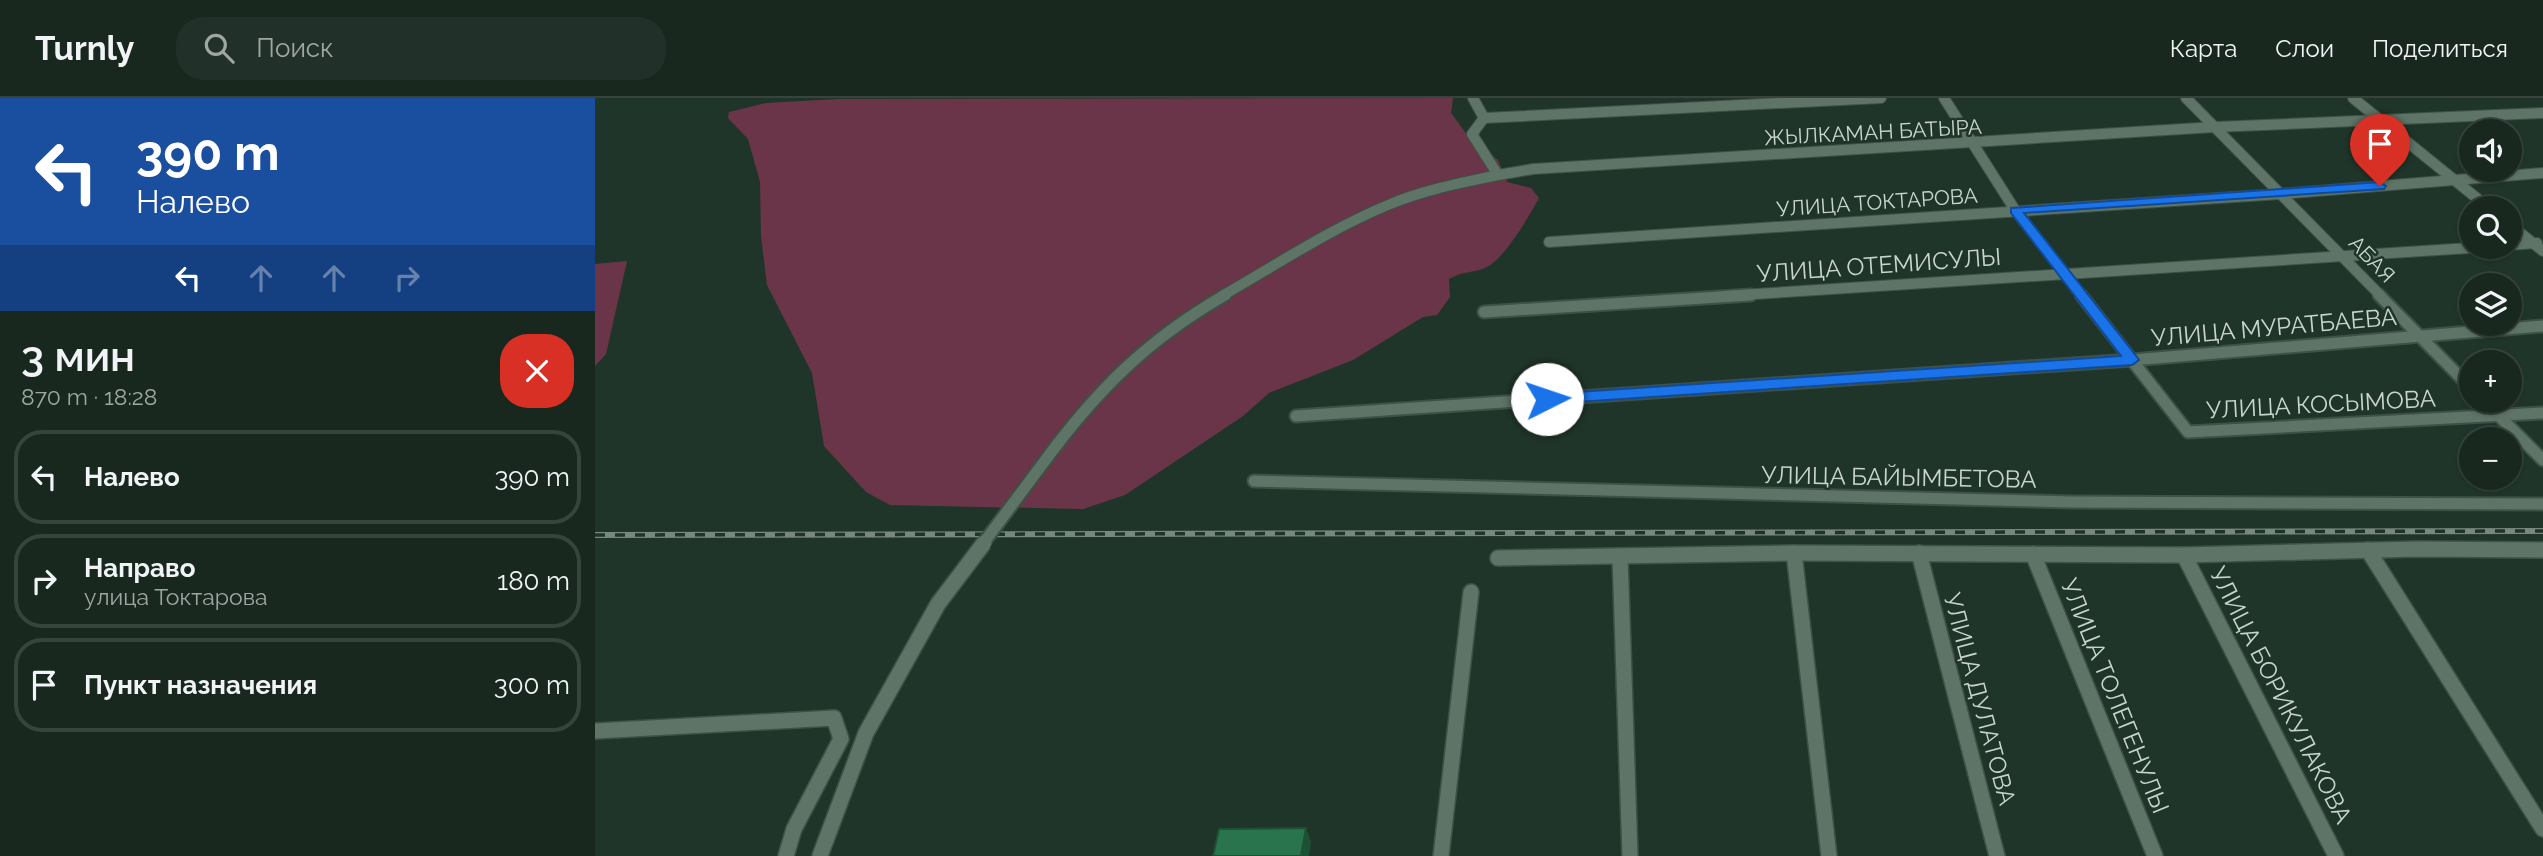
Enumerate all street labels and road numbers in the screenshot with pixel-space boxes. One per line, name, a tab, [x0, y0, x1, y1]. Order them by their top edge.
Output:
street label: ЖЫЛКАМАН БАТЫРА	[1764, 114, 1982, 150]
street label: УЛИЦА ТОКТАРОВА	[1776, 183, 1978, 221]
street label: АБАЯ	[2344, 230, 2400, 288]
street label: УЛИЦА ОТЕМИСУЛЫ	[1756, 242, 2002, 288]
street label: УЛИЦА МУРАТБАЕВА	[2150, 302, 2398, 352]
street label: УЛИЦА КОСЫМОВА	[2206, 384, 2436, 424]
street label: УЛИЦА БАЙЫМБЕТОВА	[1761, 460, 2037, 494]
street label: УЛИЦА БОРИКУЛАКОВА	[2204, 562, 2358, 828]
street label: УЛИЦА ТОЛЕГЕНУЛЫ	[2055, 574, 2175, 818]
street label: УЛИЦА ДУЛАТОВА	[1938, 590, 2022, 808]

